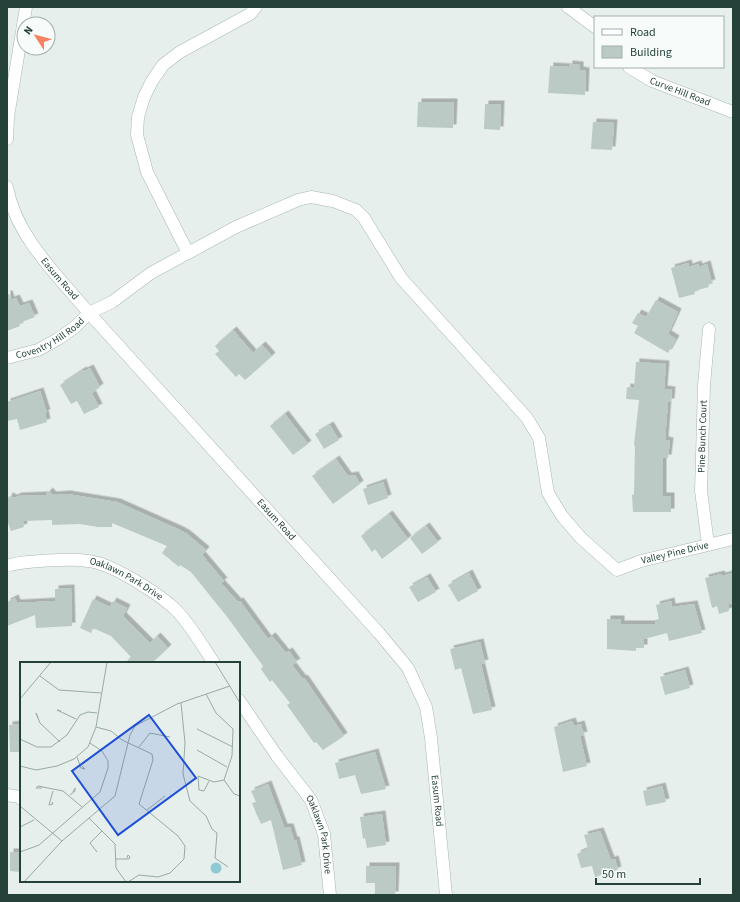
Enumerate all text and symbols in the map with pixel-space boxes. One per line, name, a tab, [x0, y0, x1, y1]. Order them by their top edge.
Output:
north arrow	[16, 16, 56, 56]
legend	[594, 16, 724, 68]
text: N	[20, 23, 37, 38]
text: Road	[630, 24, 656, 41]
text: Building	[630, 44, 672, 61]
street label: Curve Hill Road	[648, 74, 712, 110]
street label: Easum Road	[37, 255, 82, 303]
street label: Coventry Hill Road	[14, 314, 88, 362]
street label: Pine Bunch Court	[695, 399, 711, 473]
street label: Easum Road	[254, 496, 299, 543]
street label: Valley Pine Drive	[640, 538, 710, 568]
street label: Oaklawn Park Drive	[88, 554, 166, 604]
inset map	[20, 662, 240, 882]
street label: Easum Road	[428, 774, 446, 827]
street label: Oaklawn Park Drive	[302, 792, 335, 875]
scale bar	[596, 860, 700, 886]
text: 50 m	[602, 866, 626, 883]

